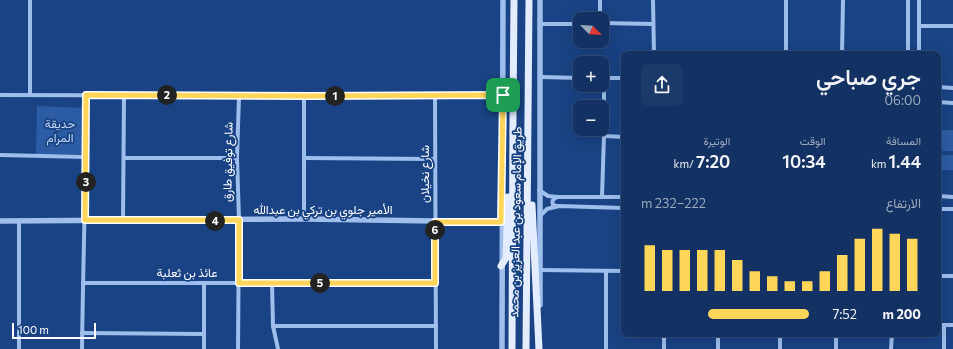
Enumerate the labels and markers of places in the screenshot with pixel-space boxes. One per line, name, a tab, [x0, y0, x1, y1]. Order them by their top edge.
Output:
pin	[486, 78, 520, 112]
pin: 2	[157, 85, 177, 105]
pin: 1	[325, 86, 345, 106]
pin: 3	[76, 172, 96, 192]
pin: 4	[205, 211, 225, 231]
pin: 6	[425, 220, 445, 240]
pin: 5	[310, 273, 330, 293]

